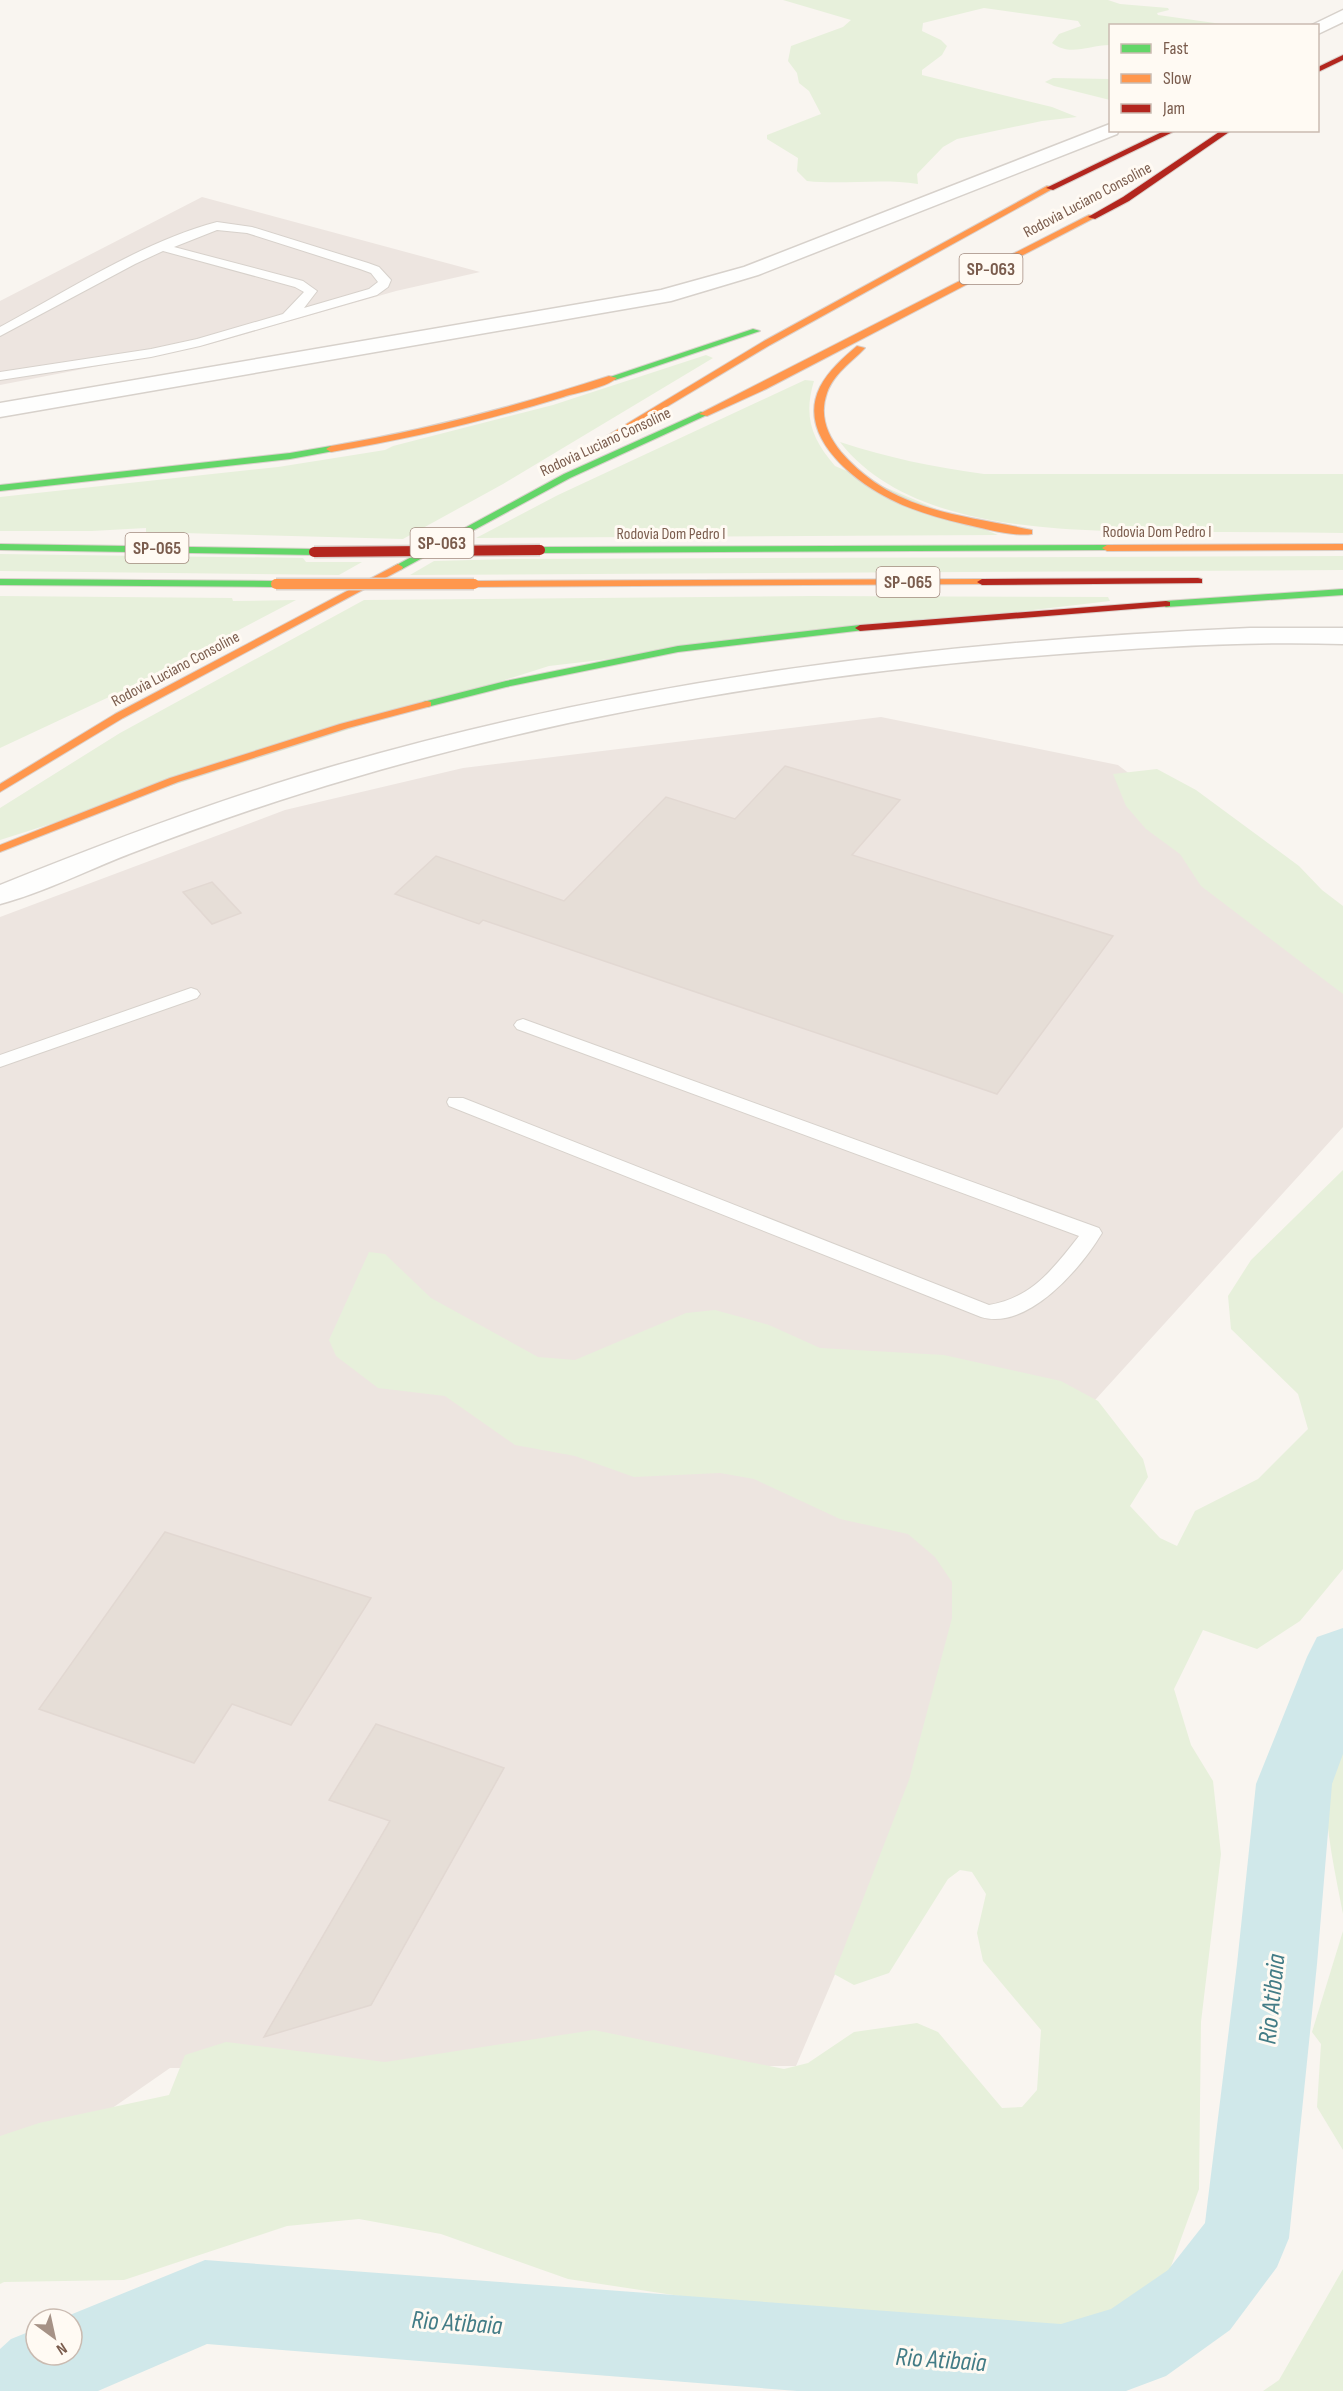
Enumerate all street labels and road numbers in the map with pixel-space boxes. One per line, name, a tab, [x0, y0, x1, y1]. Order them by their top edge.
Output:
street label: Rodovia Luciano Consoline	[1020, 159, 1155, 242]
road number: SP-063	[960, 254, 1022, 284]
street label: Rodovia Luciano Consoline	[537, 404, 674, 481]
street label: Rodovia Dom Pedro I	[1103, 523, 1211, 542]
street label: Rodovia Dom Pedro I	[617, 525, 725, 544]
road number: SP-063	[410, 528, 474, 558]
road number: SP-065	[126, 533, 188, 563]
road number: SP-065	[876, 567, 940, 597]
street label: Rodovia Luciano Consoline	[108, 628, 243, 711]

